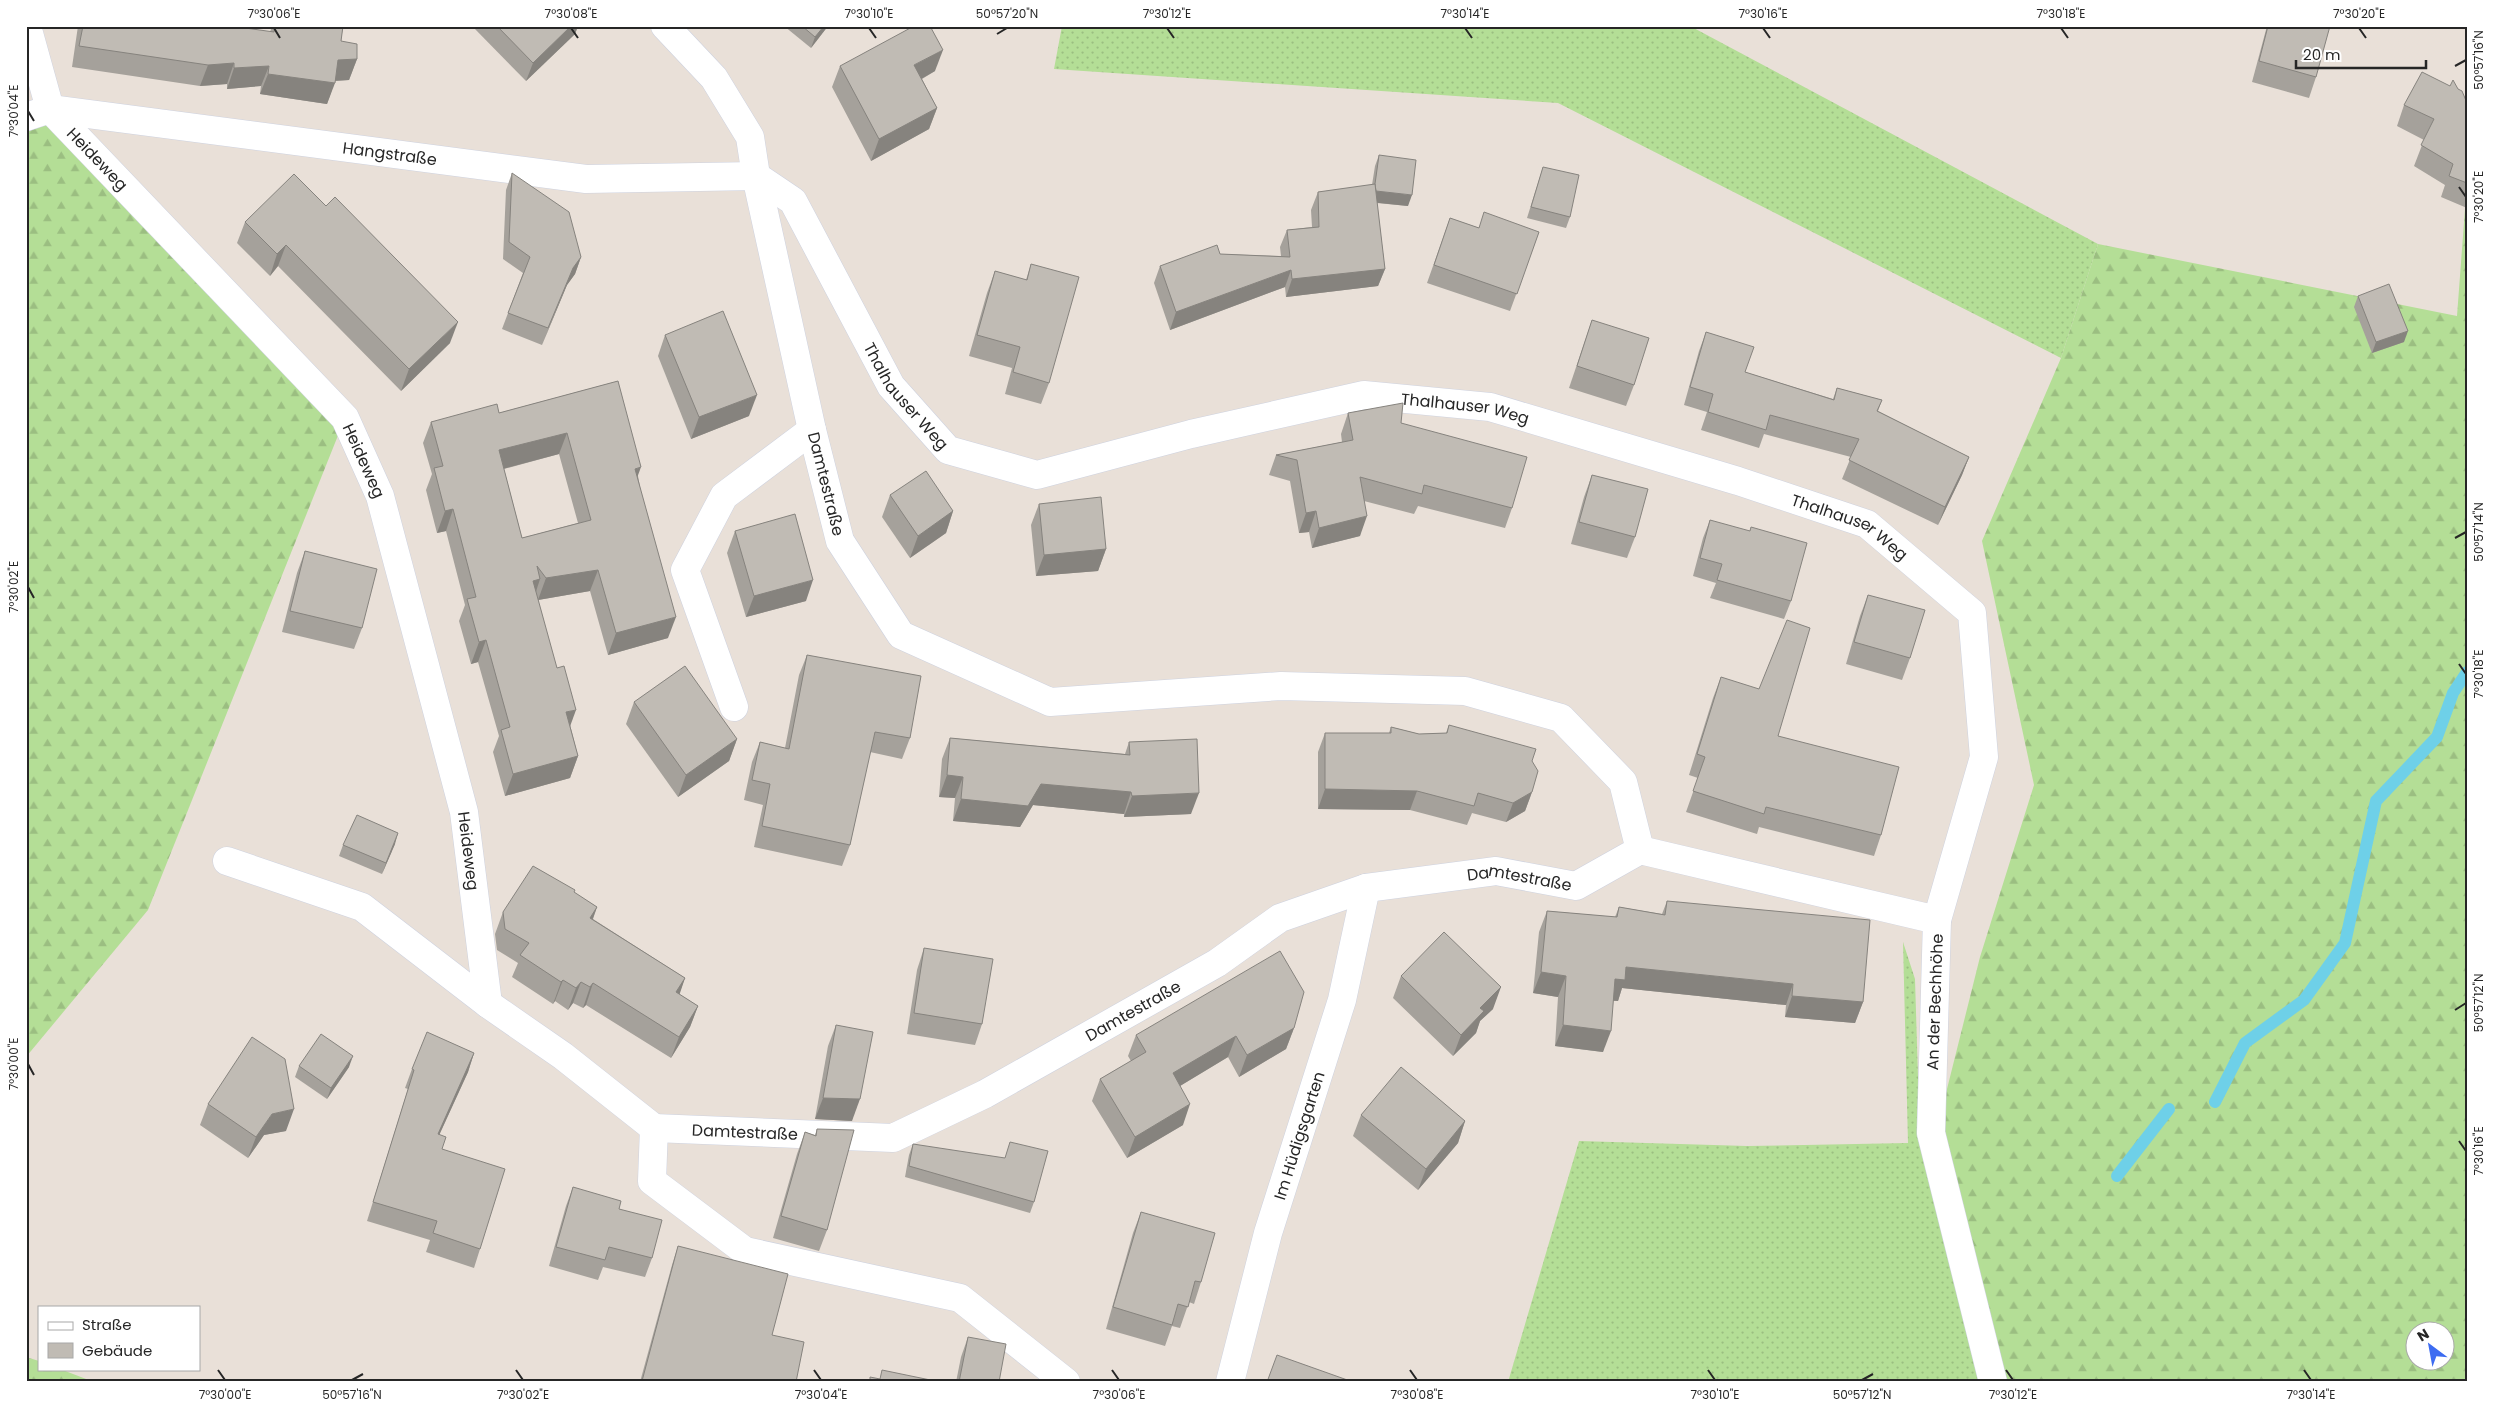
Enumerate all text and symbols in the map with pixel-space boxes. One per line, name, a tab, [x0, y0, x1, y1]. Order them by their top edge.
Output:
text: 7°30'06"E	[248, 5, 300, 22]
text: 7°30'08"E	[545, 5, 597, 22]
text: 7°30'10"E	[844, 5, 894, 22]
text: 50°57'20"N	[976, 5, 1038, 22]
text: 7°30'12"E	[1143, 5, 1191, 22]
text: 7°30'14"E	[1440, 5, 1490, 22]
text: 7°30'16"E	[1738, 5, 1788, 22]
text: 7°30'18"E	[2036, 5, 2086, 22]
text: 7°30'20"E	[2333, 5, 2385, 22]
text: 50°57'16"N	[2470, 30, 2487, 90]
scale bar	[2296, 38, 2426, 70]
text: 20 m	[2303, 44, 2341, 65]
text: 7°30'04"E	[5, 85, 22, 137]
street label: Heideweg	[62, 122, 133, 196]
street label: Hangstraße	[341, 136, 438, 171]
text: 7°30'20"E	[2470, 171, 2487, 223]
street label: Thalhauser Weg	[858, 338, 954, 455]
street label: Thalhauser Weg	[1400, 387, 1532, 430]
street label: Heideweg	[337, 420, 391, 502]
street label: Damtestraße	[802, 430, 850, 538]
street label: Thalhauser Weg	[1788, 488, 1913, 566]
text: 50°57'14"N	[2470, 502, 2487, 562]
text: 7°30'02"E	[5, 561, 22, 613]
text: 7°30'18"E	[2470, 649, 2487, 699]
street label: Heideweg	[453, 810, 485, 892]
street label: Damtestraße	[1465, 858, 1574, 896]
street label: An der Bechhöhe	[1921, 933, 1949, 1071]
street label: Damtestraße	[1081, 974, 1185, 1047]
text: 50°57'12"N	[2470, 974, 2487, 1032]
text: 7°30'00"E	[5, 1038, 22, 1090]
street label: Im Hüdigsgarten	[1268, 1068, 1330, 1203]
street label: Damtestraße	[691, 1118, 799, 1146]
text: 7°30'16"E	[2470, 1126, 2487, 1176]
legend	[38, 1306, 200, 1370]
text: Straße	[82, 1314, 132, 1335]
north arrow	[2406, 1320, 2456, 1370]
text: N	[2413, 1324, 2433, 1346]
text: Gebäude	[82, 1340, 152, 1361]
text: 7°30'00"E	[199, 1386, 251, 1403]
text: 50°57'16"N	[322, 1386, 382, 1403]
text: 7°30'02"E	[497, 1386, 549, 1403]
text: 7°30'04"E	[795, 1386, 847, 1403]
text: 7°30'06"E	[1093, 1386, 1145, 1403]
text: 7°30'08"E	[1391, 1386, 1443, 1403]
text: 7°30'10"E	[1690, 1386, 1740, 1403]
text: 50°57'12"N	[1833, 1386, 1891, 1403]
text: 7°30'12"E	[1989, 1386, 2037, 1403]
text: 7°30'14"E	[2286, 1386, 2336, 1403]

